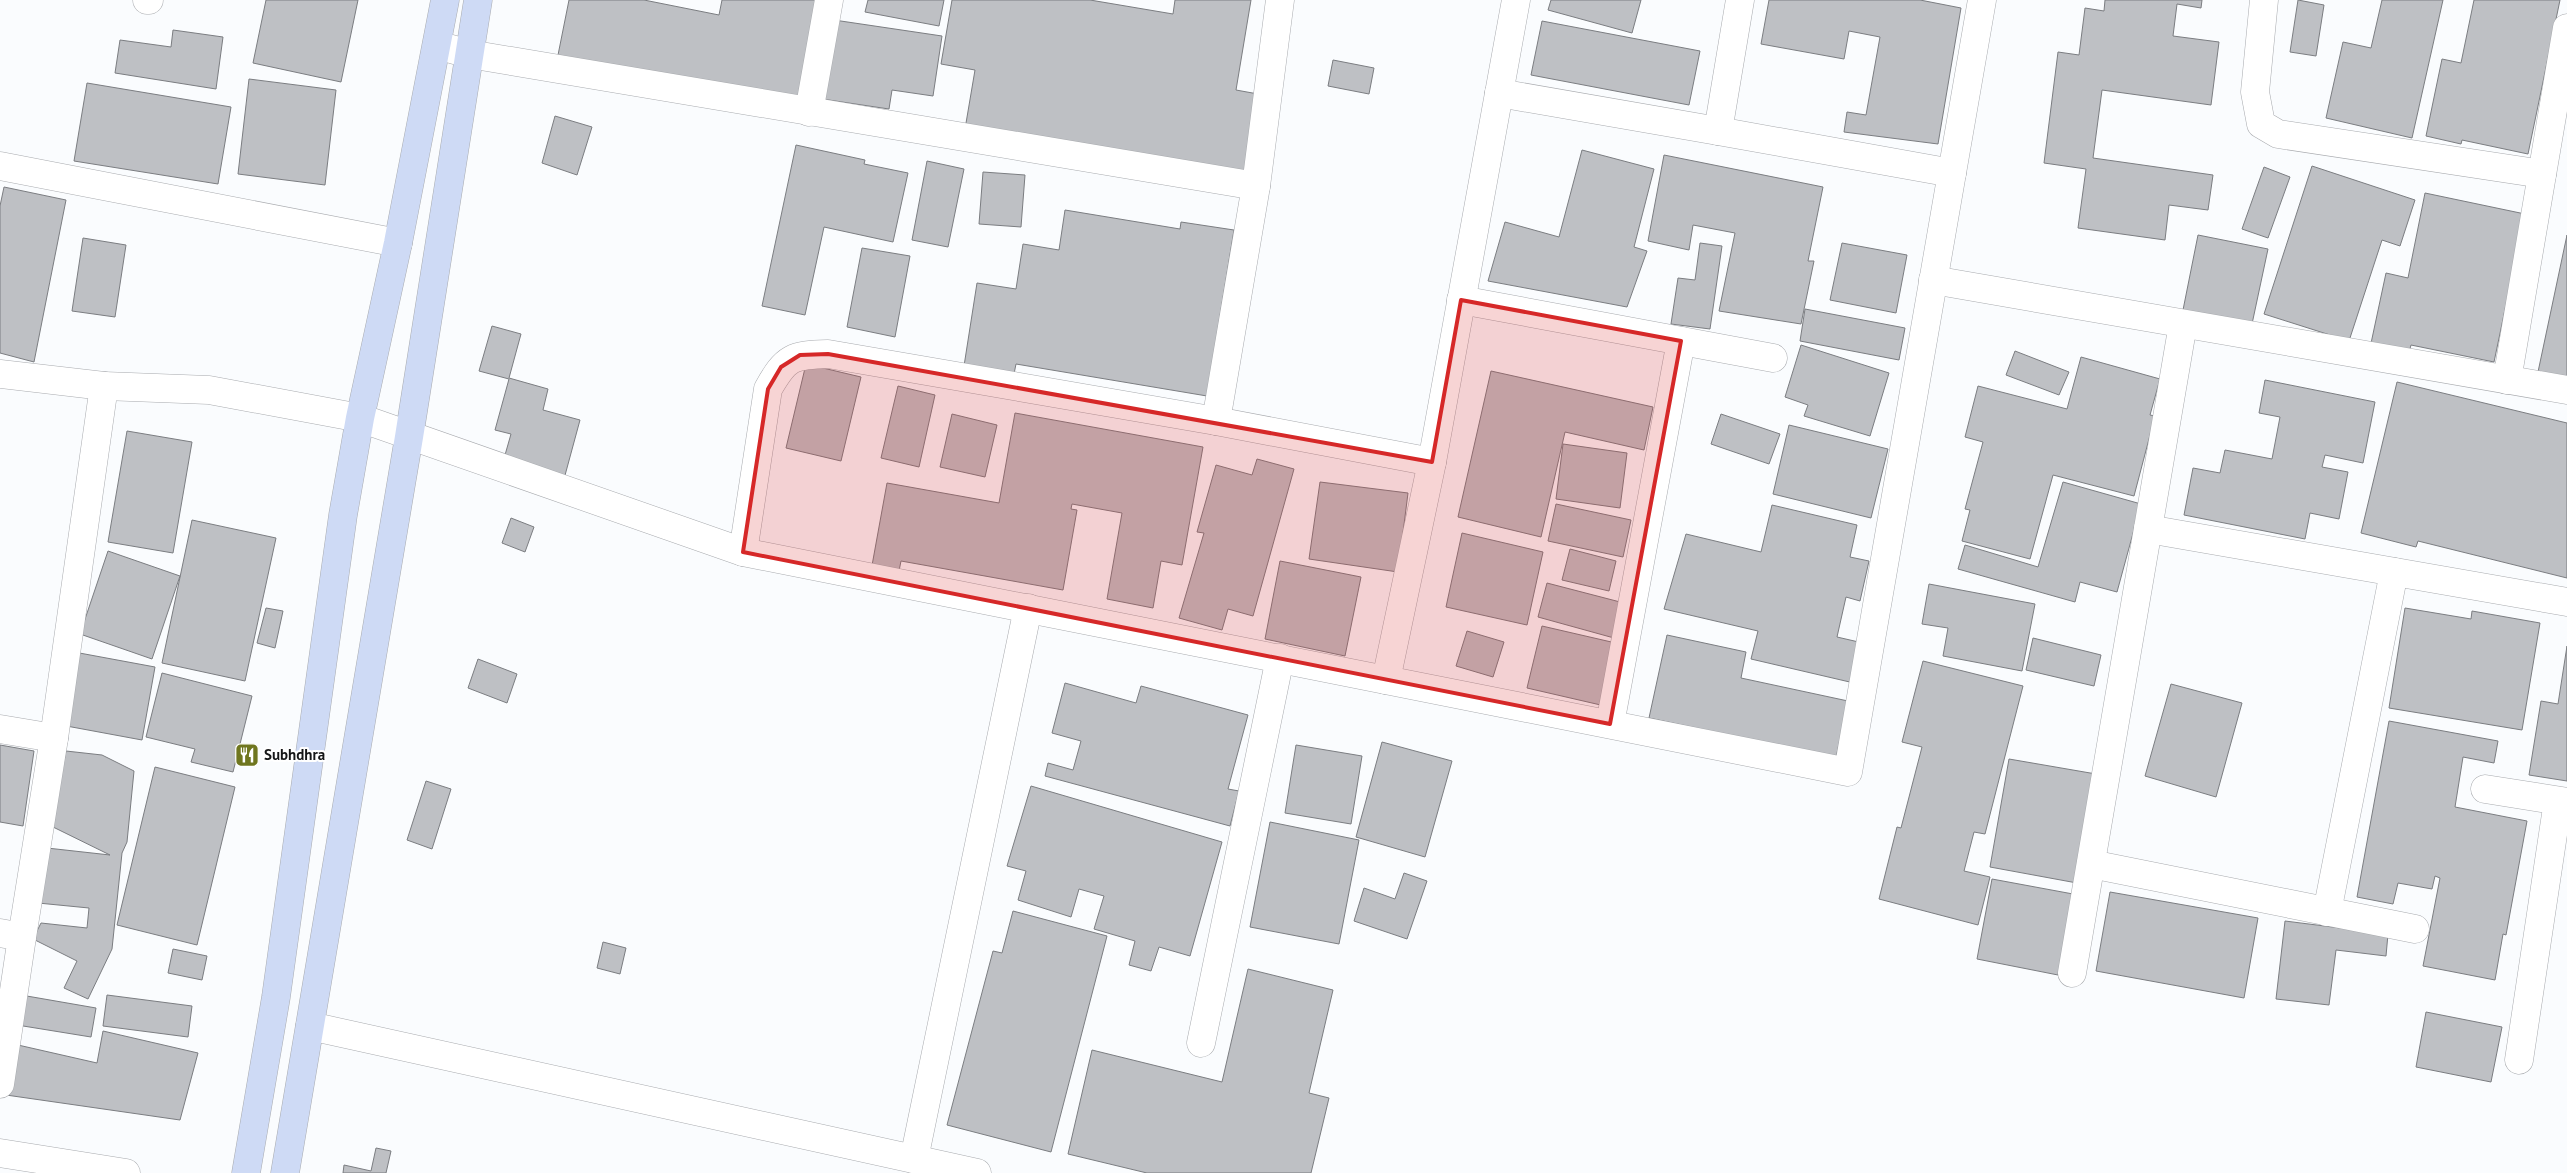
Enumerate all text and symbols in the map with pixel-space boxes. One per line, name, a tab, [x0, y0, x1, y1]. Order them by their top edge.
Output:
restaurant icon: Subhdhra	[234, 742, 260, 768]
place label: Subhdhra	[264, 745, 325, 764]

